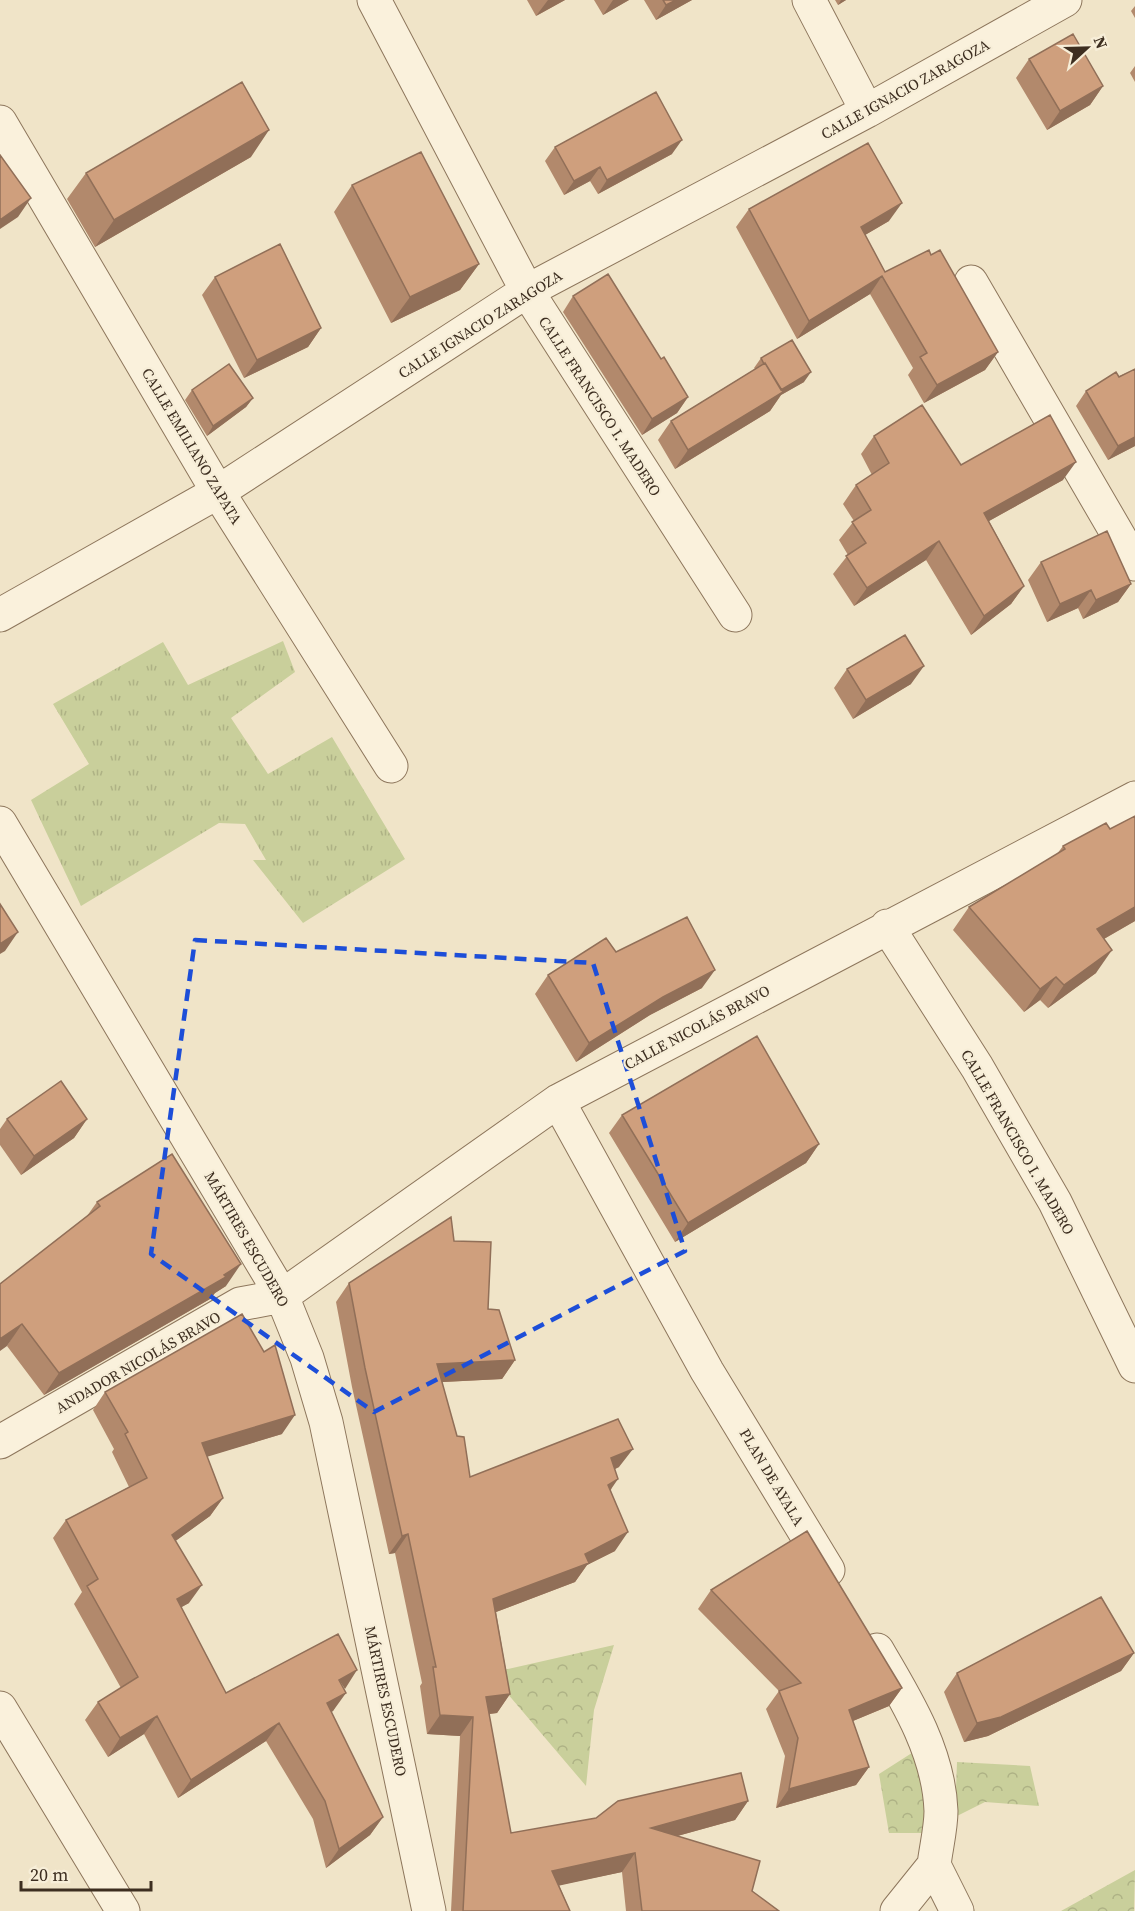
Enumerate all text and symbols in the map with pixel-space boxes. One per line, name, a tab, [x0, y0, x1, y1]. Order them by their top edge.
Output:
north arrow	[1057, 18, 1117, 78]
text: N	[1089, 33, 1113, 52]
street label: CALLE IGNACIO ZARAGOZA	[817, 34, 993, 144]
street label: CALLE IGNACIO ZARAGOZA	[394, 265, 566, 383]
street label: CALLE FRANCISCO I. MADERO	[534, 312, 666, 500]
street label: CALLE EMILIANO ZAPATA	[137, 364, 247, 528]
street label: CALLE NICOLÁS BRAVO	[620, 980, 774, 1074]
street label: CALLE FRANCISCO I. MADERO	[956, 1046, 1080, 1238]
street label: MÁRTIRES ESCUDERO	[200, 1167, 294, 1311]
street label: ANDADOR NICOLÁS BRAVO	[52, 1306, 224, 1418]
street label: PLAN DE AYALA	[735, 1424, 809, 1530]
street label: MÁRTIRES ESCUDERO	[360, 1624, 412, 1778]
scale bar	[21, 1854, 152, 1892]
text: 20 m	[30, 1862, 68, 1887]

